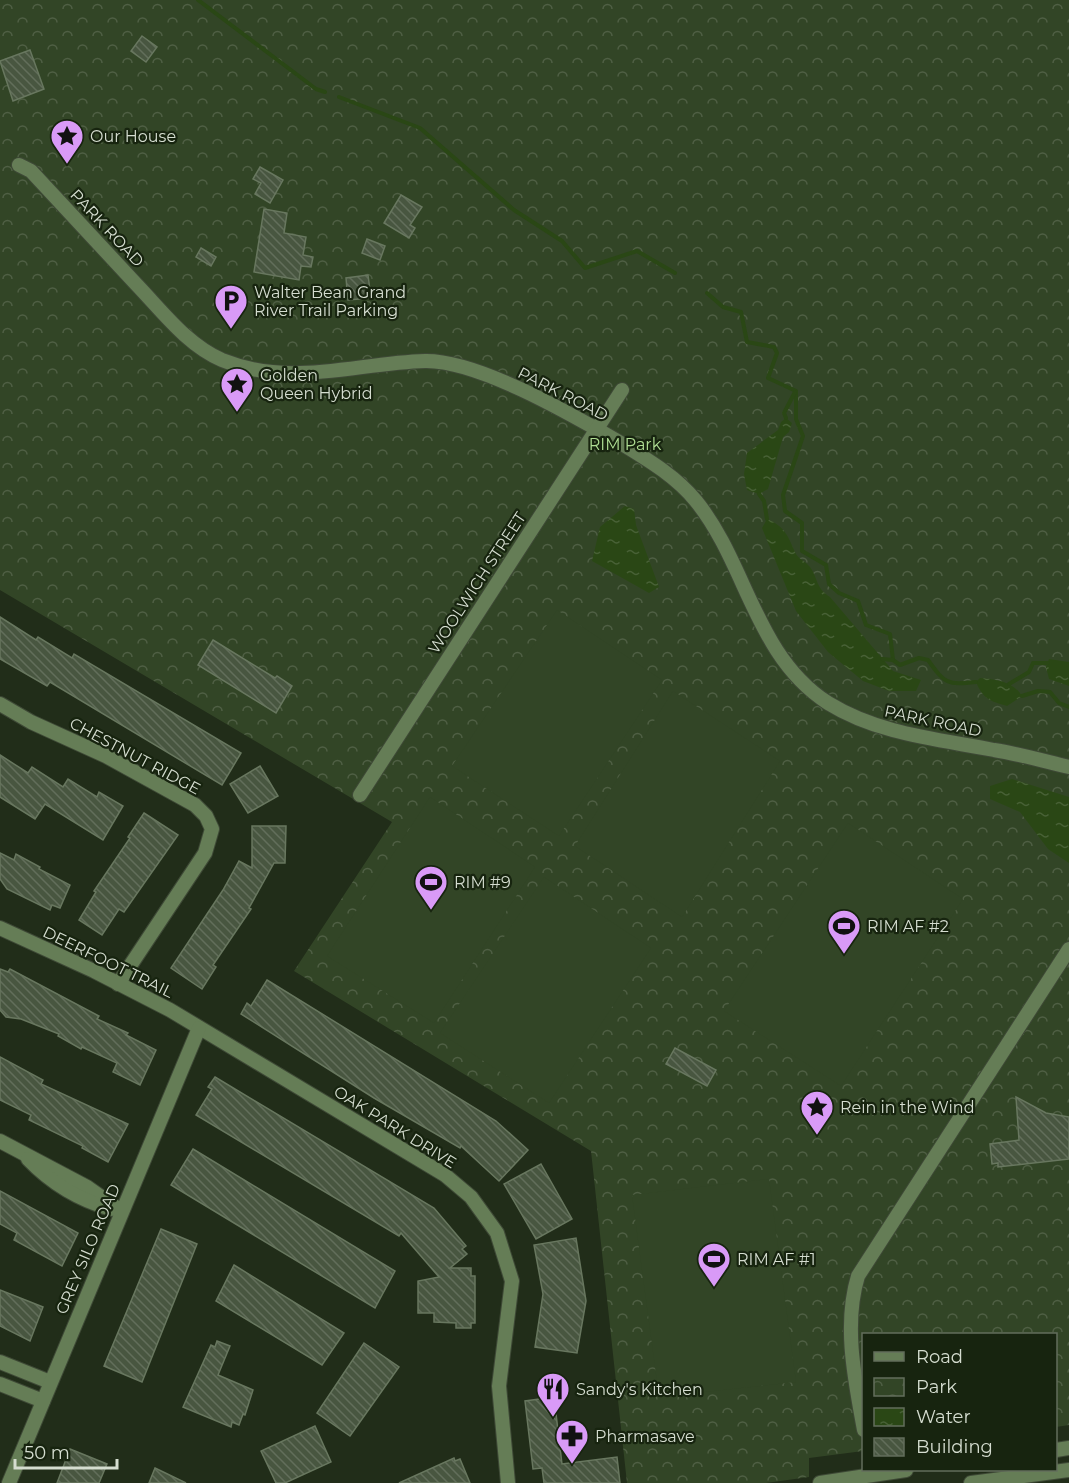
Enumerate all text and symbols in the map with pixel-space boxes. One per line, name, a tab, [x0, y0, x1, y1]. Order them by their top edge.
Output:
place icon: Our House	[49, 118, 85, 165]
place label: Our House	[90, 127, 176, 146]
street label: PARK ROAD	[66, 185, 148, 271]
parking icon: Walter Bean Grand River Trail Parking	[213, 283, 249, 330]
place label: Walter Bean Grand River Trail Parking	[254, 283, 406, 320]
street label: PARK ROAD	[515, 363, 611, 425]
place icon: Golden Queen Hybrid	[219, 366, 255, 413]
place label: Golden Queen Hybrid	[260, 366, 373, 403]
park label: RIM Park	[589, 435, 662, 454]
street label: WOOLWICH STREET	[424, 508, 530, 657]
street label: PARK ROAD	[883, 701, 983, 741]
street label: CHESTNUT RIDGE	[66, 713, 204, 799]
sports icon: RIM #9	[413, 864, 449, 911]
place label: RIM #9	[454, 873, 511, 892]
sports icon: RIM AF #2	[826, 908, 862, 955]
place label: RIM AF #2	[867, 917, 949, 936]
street label: DEERFOOT TRAIL	[40, 922, 177, 1002]
street label: OAK PARK DRIVE	[330, 1082, 460, 1172]
place icon: Rein in the Wind	[799, 1089, 835, 1136]
place label: Rein in the Wind	[840, 1098, 975, 1117]
street label: GREY SILO ROAD	[52, 1181, 124, 1317]
sports icon: RIM AF #1	[696, 1241, 732, 1288]
place label: RIM AF #1	[737, 1250, 816, 1269]
legend	[862, 1333, 1057, 1471]
text: Road	[916, 1346, 963, 1368]
restaurant icon: Sandy's Kitchen	[535, 1371, 571, 1418]
text: Park	[916, 1376, 957, 1398]
place label: Sandy's Kitchen	[576, 1380, 703, 1399]
text: Water	[916, 1406, 971, 1428]
pharmacy icon: Pharmasave	[554, 1418, 590, 1465]
place label: Pharmasave	[595, 1427, 695, 1446]
scale bar	[15, 1432, 117, 1470]
text: Building	[916, 1436, 993, 1458]
text: 50 m	[24, 1442, 70, 1464]

